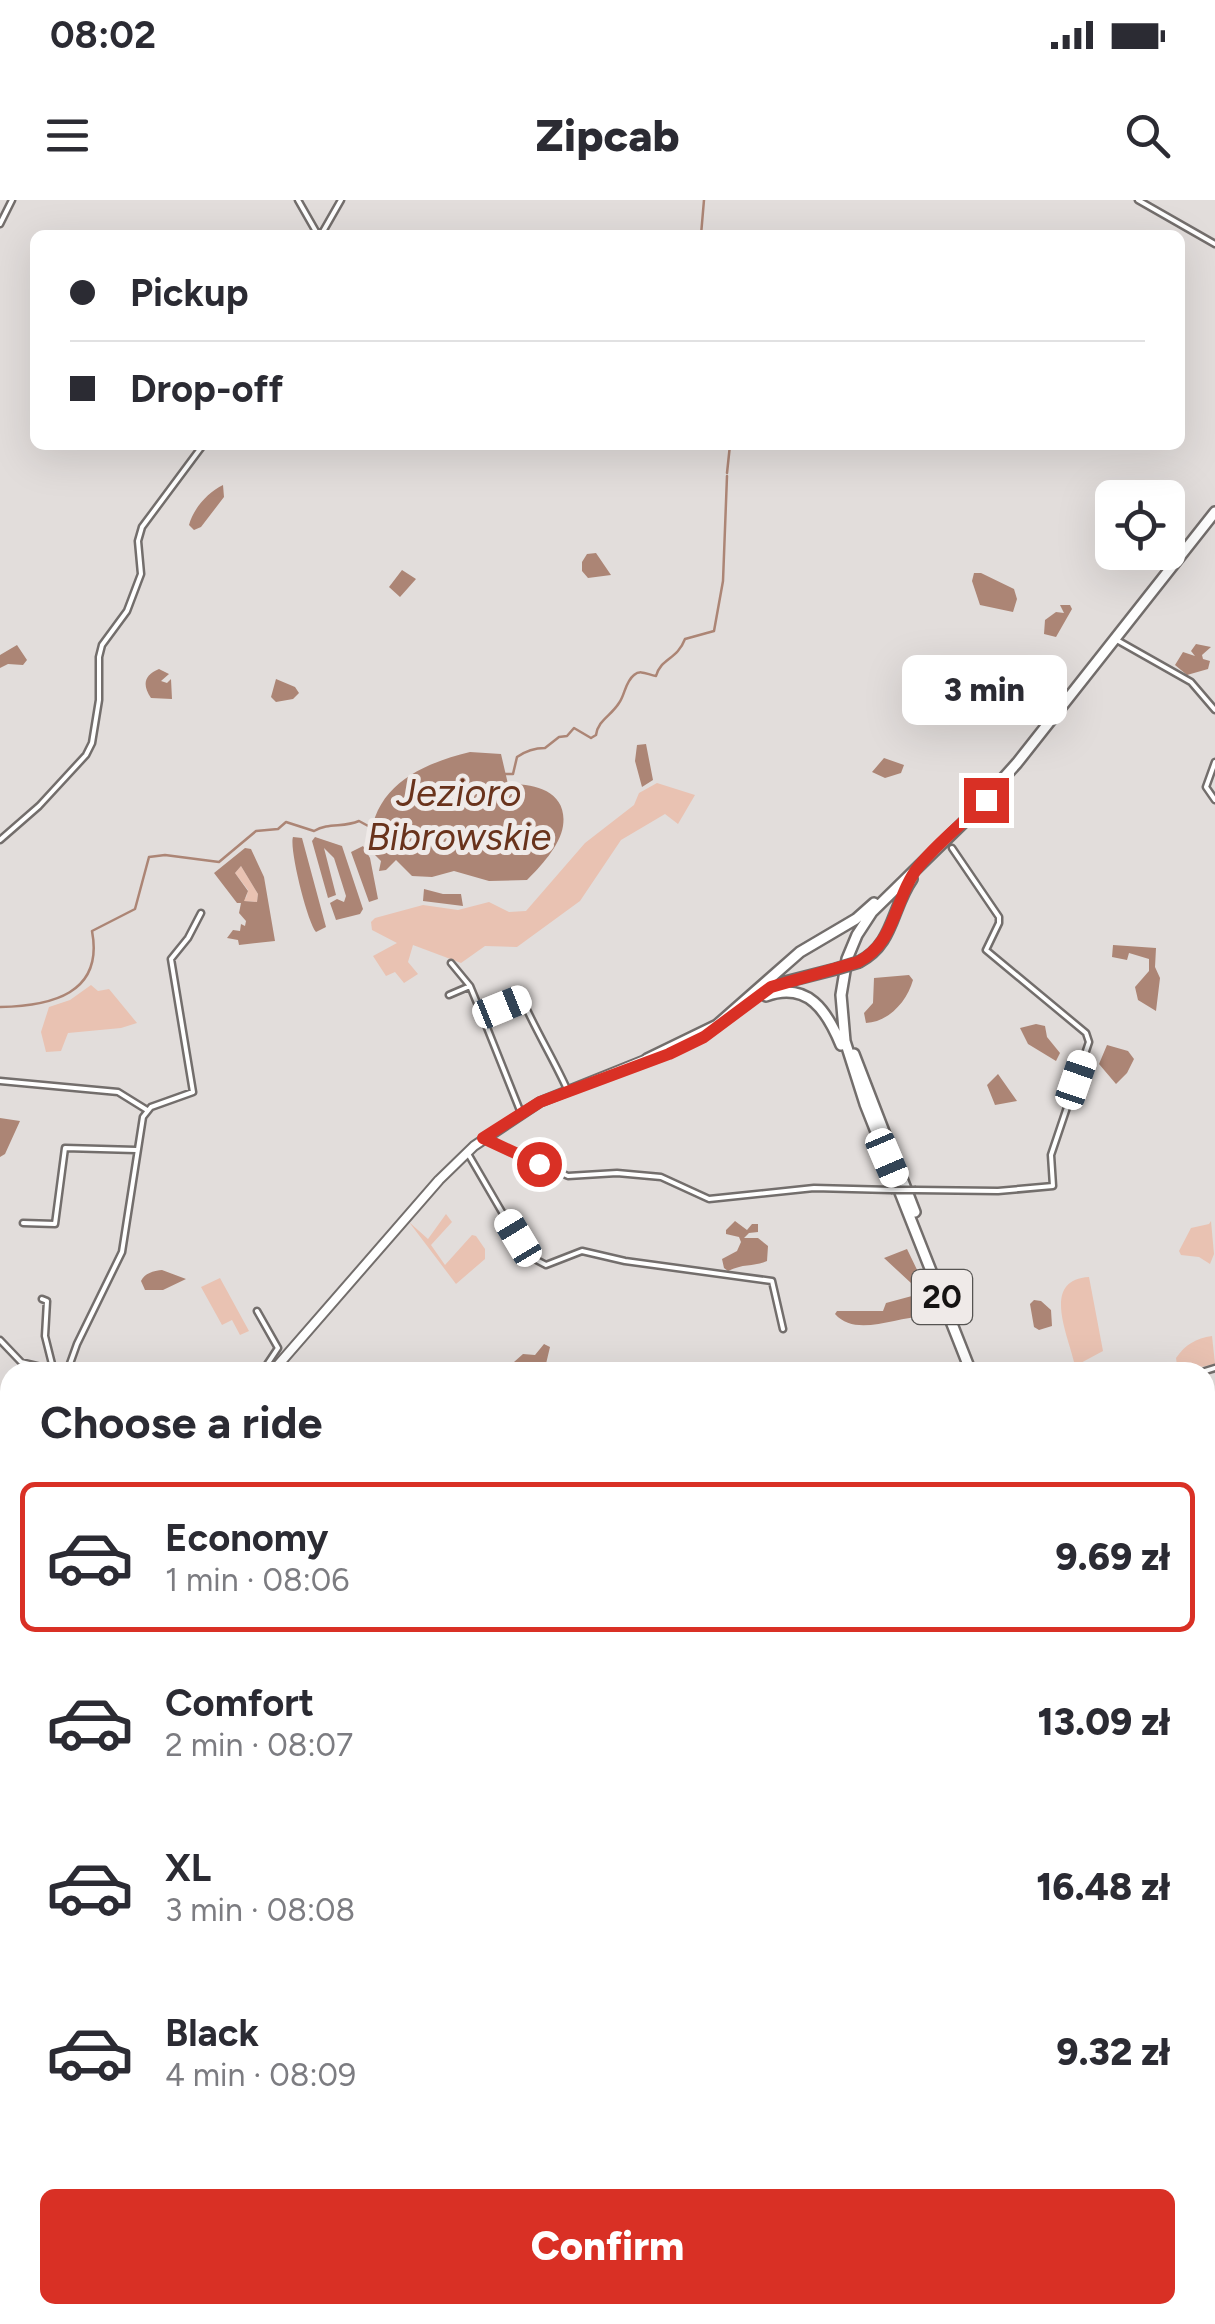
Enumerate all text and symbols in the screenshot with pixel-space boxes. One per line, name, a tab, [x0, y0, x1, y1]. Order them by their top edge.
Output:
text: 08:02	[50, 12, 156, 58]
icon: menu	[40, 108, 95, 163]
text: Zipcab	[536, 108, 679, 162]
icon: search	[1120, 108, 1175, 163]
text: Pickup	[130, 270, 248, 316]
text: Drop-off	[130, 366, 283, 412]
map controls	[1095, 480, 1185, 570]
button: locate	[1095, 480, 1185, 570]
callout: 3 min	[904, 655, 1068, 725]
text: 3 min	[944, 671, 1025, 709]
water label: Jezioro Bibrowskie	[367, 770, 552, 860]
route end	[964, 778, 1009, 823]
car	[469, 982, 535, 1032]
car	[1052, 1047, 1100, 1113]
car	[861, 1125, 913, 1191]
route start	[517, 1142, 562, 1187]
car	[490, 1205, 546, 1271]
road number: 20	[912, 1270, 972, 1324]
text: Choose a ride	[40, 1395, 322, 1449]
icon: car	[45, 1512, 135, 1602]
text: Economy	[165, 1515, 328, 1561]
text: 9.69 zł	[1055, 1534, 1170, 1580]
text: 1 min · 08:06	[165, 1561, 349, 1599]
icon: car	[45, 1677, 135, 1767]
text: Comfort	[165, 1680, 314, 1726]
text: 13.09 zł	[1038, 1699, 1170, 1745]
text: 2 min · 08:07	[165, 1726, 353, 1764]
icon: car	[45, 1842, 135, 1932]
text: XL	[165, 1845, 211, 1891]
text: 16.48 zł	[1036, 1864, 1170, 1910]
text: 3 min · 08:08	[165, 1891, 355, 1929]
icon: car	[45, 2007, 135, 2097]
text: Black	[165, 2010, 259, 2056]
text: 9.32 zł	[1056, 2029, 1170, 2075]
text: 4 min · 08:09	[165, 2056, 356, 2094]
button: Confirm	[40, 2189, 1175, 2304]

